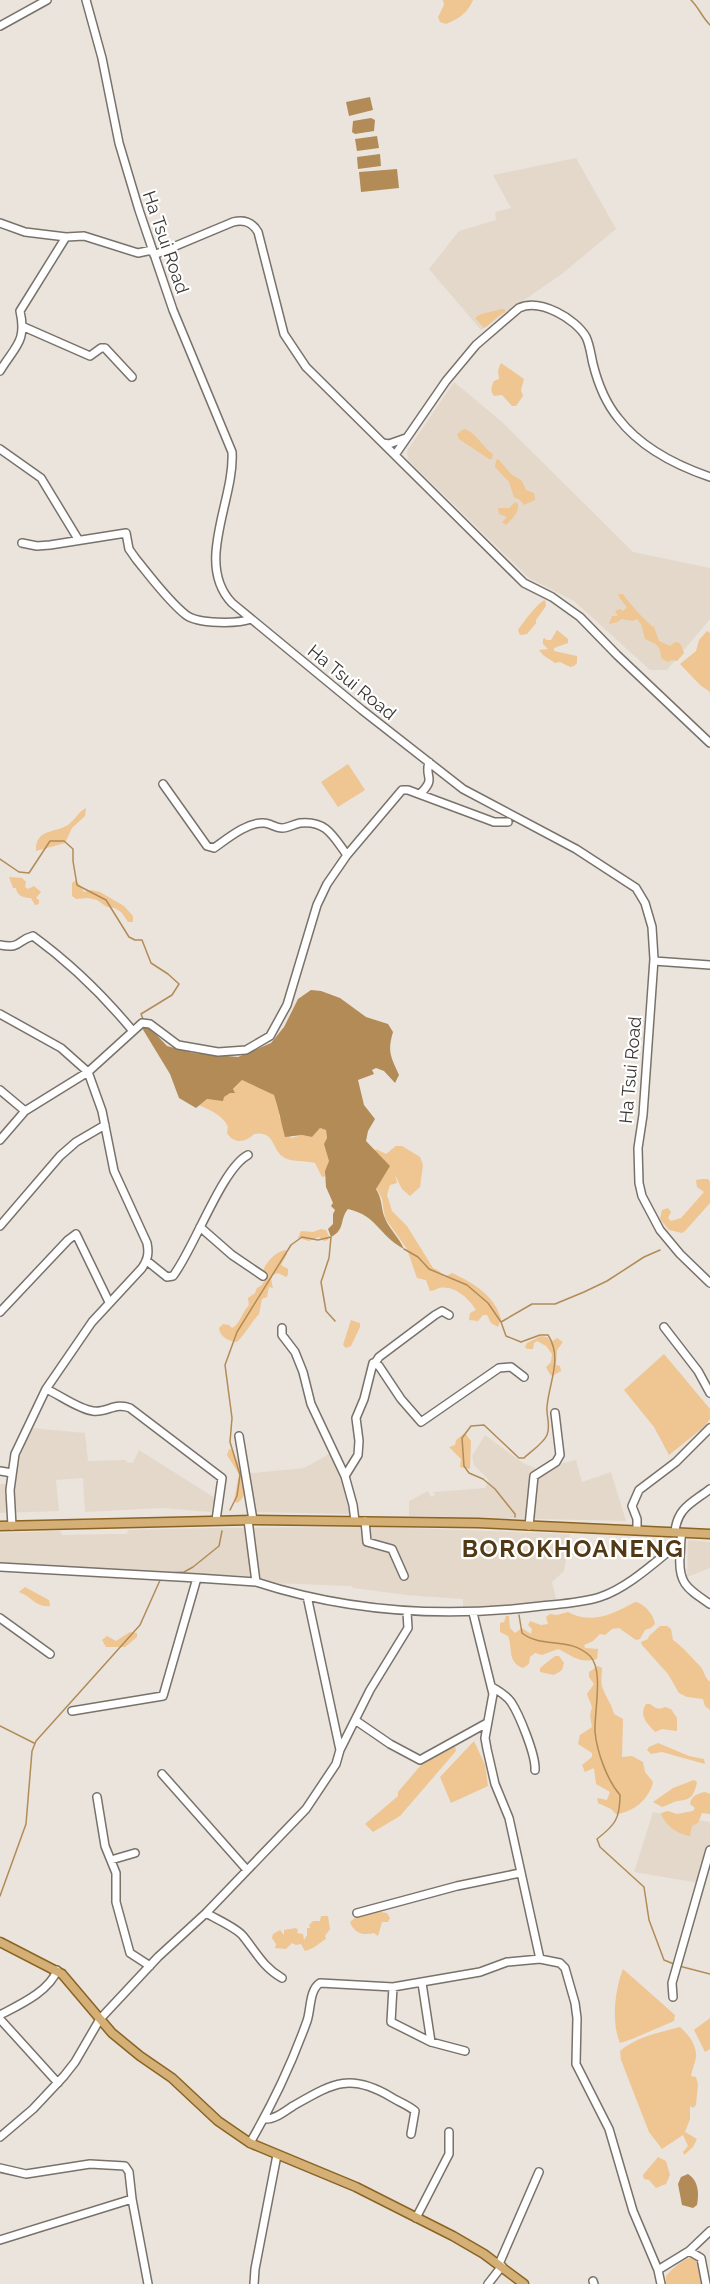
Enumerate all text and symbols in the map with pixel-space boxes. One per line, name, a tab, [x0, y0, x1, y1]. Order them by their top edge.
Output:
street label: Ha Tsui Road	[139, 188, 193, 296]
street label: Ha Tsui Road	[304, 640, 400, 724]
street label: Ha Tsui Road	[615, 1016, 645, 1124]
district label: BOROKHOANENG	[462, 1534, 684, 1563]

